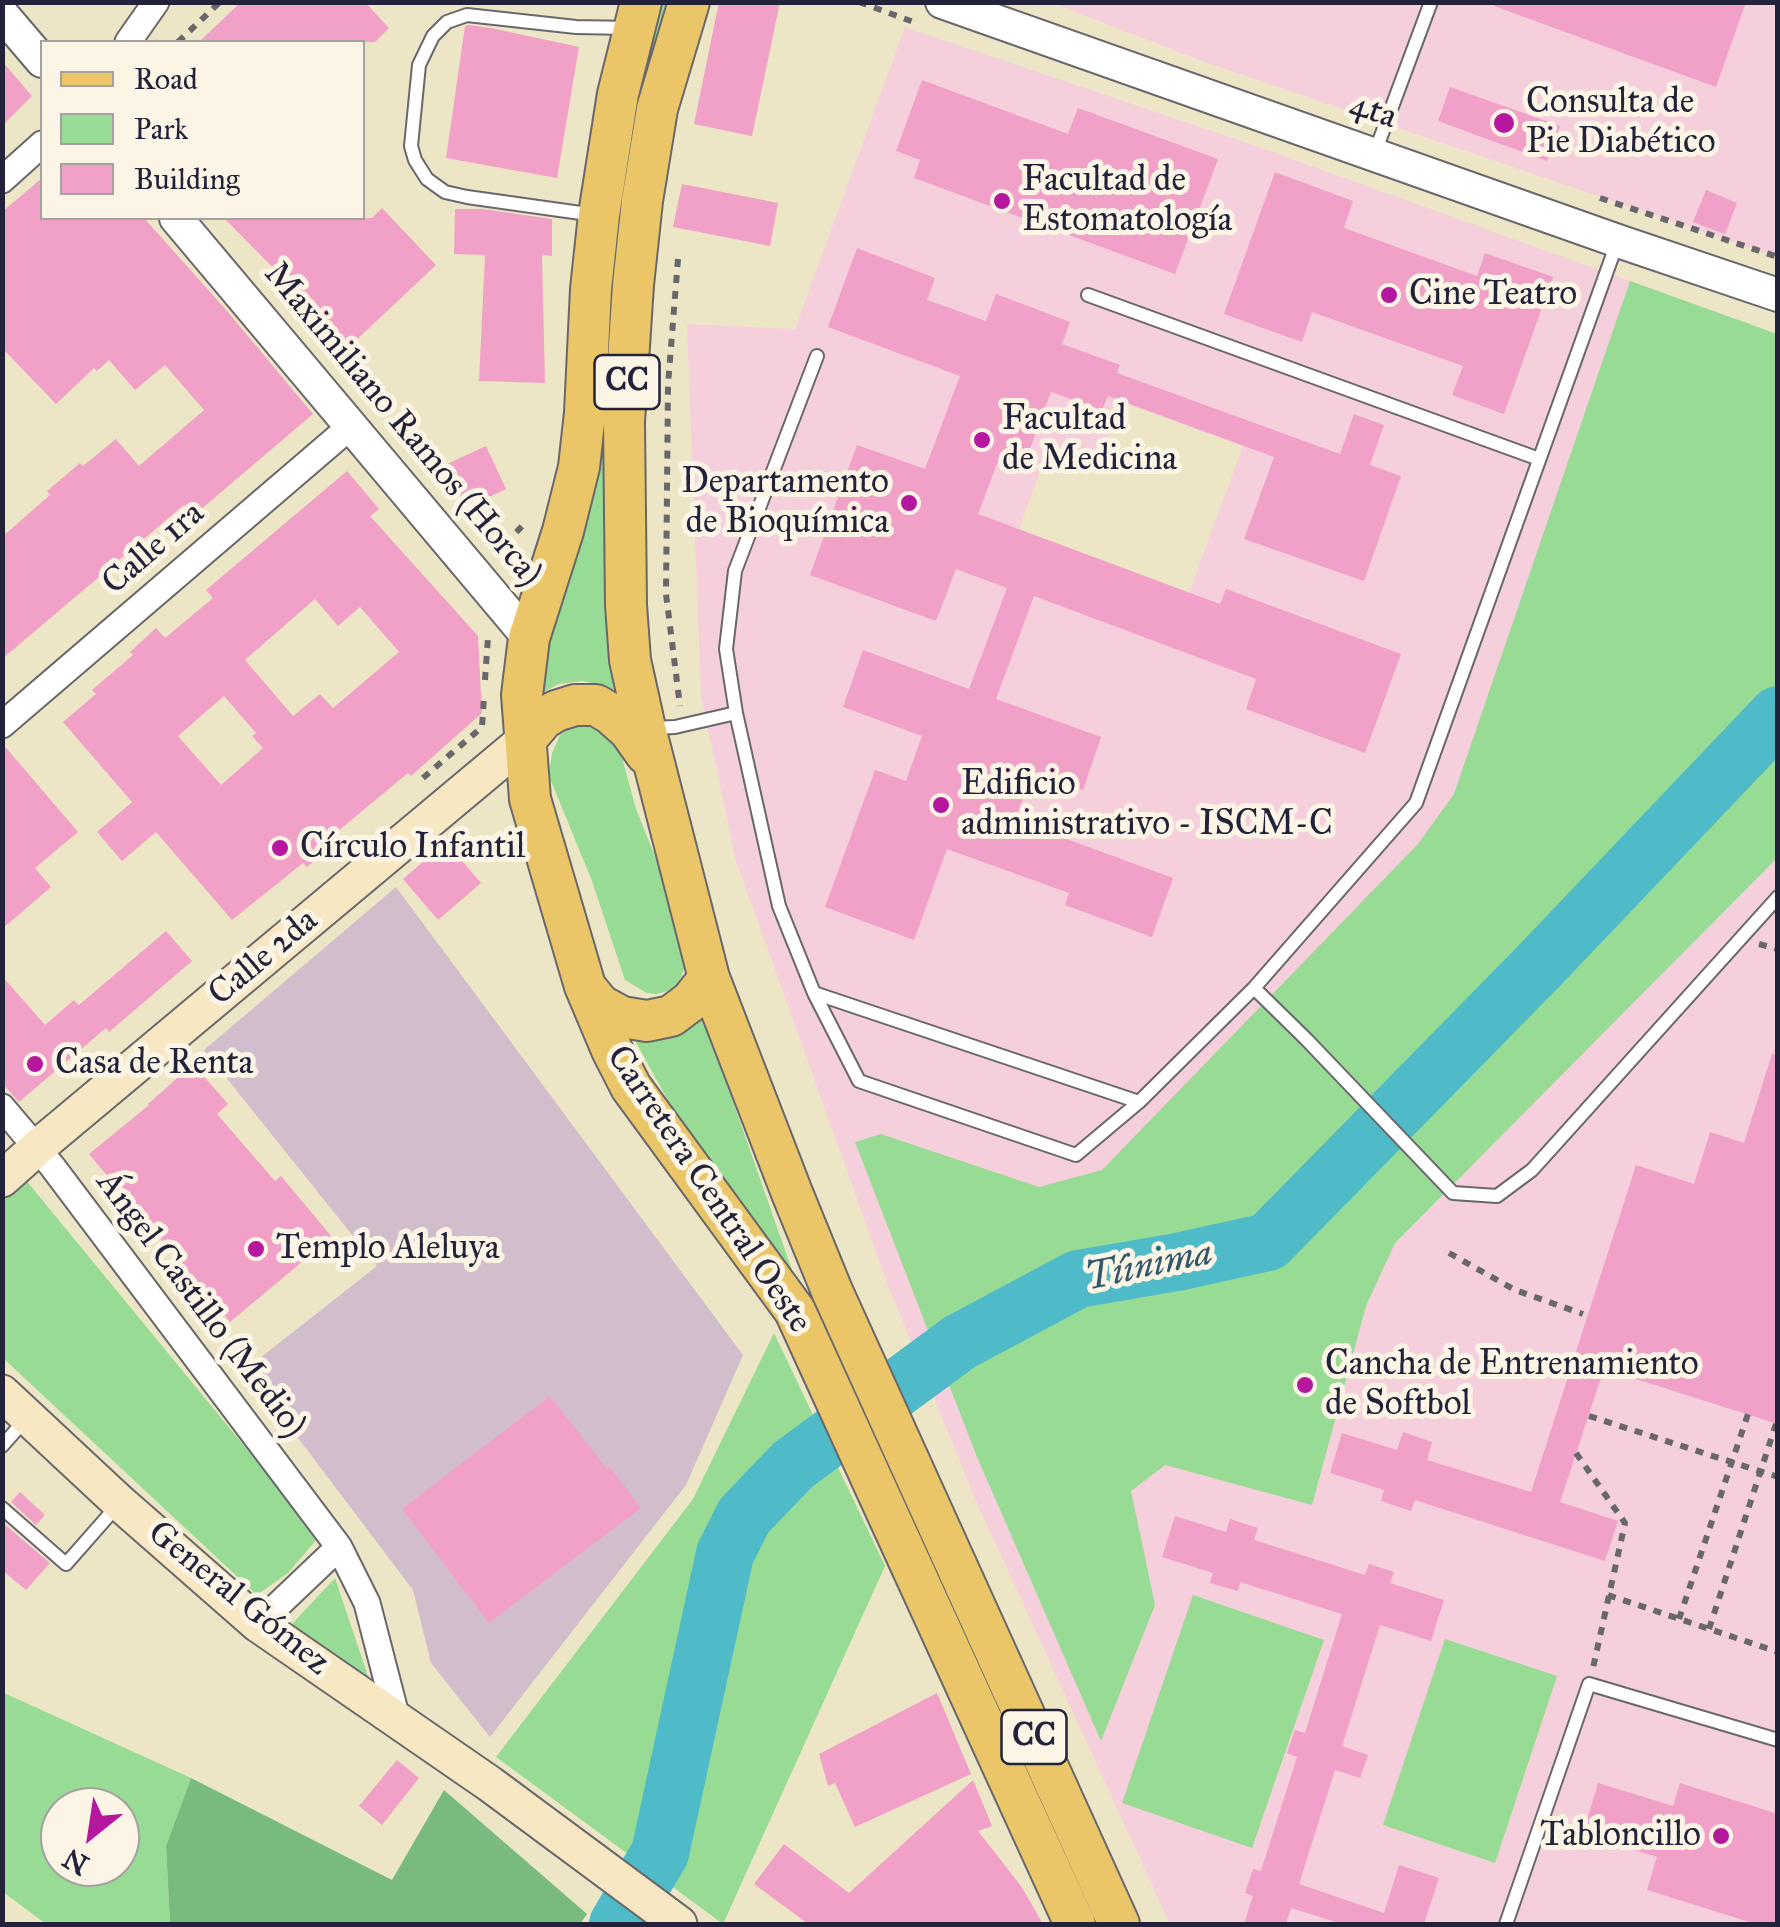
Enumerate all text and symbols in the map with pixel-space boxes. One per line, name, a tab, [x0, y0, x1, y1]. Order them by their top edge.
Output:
legend	[40, 40, 365, 220]
text: Road	[134, 61, 198, 97]
place label: Consulta de Pie Diabético	[1526, 82, 1716, 164]
street label: 4ta	[1344, 85, 1402, 139]
marker: Consulta de Pie Diabético	[1491, 110, 1517, 136]
text: Park	[134, 111, 188, 147]
place label: Facultad de Estomatología	[1022, 160, 1232, 242]
text: Building	[134, 161, 240, 197]
marker: Facultad de Estomatología	[991, 190, 1013, 212]
street label: Maximiliano Ramos (Horca)	[254, 254, 550, 596]
place label: Cine Teatro	[1409, 274, 1577, 316]
marker: Cine Teatro	[1378, 284, 1400, 306]
road number: CC	[594, 355, 660, 409]
place label: Facultad de Medicina	[1002, 399, 1177, 481]
marker: Facultad de Medicina	[971, 429, 993, 451]
place label: Departamento de Bioquímica	[681, 462, 889, 544]
marker: Departamento de Bioquímica	[898, 492, 920, 514]
street label: Calle 1ra	[94, 493, 214, 605]
place label: Edificio administrativo - ISCM-C	[961, 764, 1333, 846]
marker: Edificio administrativo - ISCM-C	[930, 794, 952, 816]
place label: Círculo Infantil	[300, 827, 525, 869]
marker: Círculo Infantil	[269, 837, 291, 859]
street label: Calle 2da	[201, 900, 327, 1016]
street label: Carretera Central Oeste	[596, 1039, 820, 1341]
place label: Casa de Renta	[55, 1043, 253, 1085]
marker: Casa de Renta	[24, 1053, 46, 1075]
street label: Ángel Castillo (Medio)	[86, 1163, 314, 1447]
place label: Templo Aleluya	[276, 1228, 499, 1270]
water label: Tíinima	[1081, 1231, 1217, 1303]
marker: Templo Aleluya	[245, 1238, 267, 1260]
place label: Cancha de Entrenamiento de Softbol	[1325, 1344, 1699, 1426]
marker: Cancha de Entrenamiento de Softbol	[1294, 1374, 1316, 1396]
street label: General Gómez	[139, 1513, 337, 1685]
road number: CC	[1002, 1710, 1066, 1764]
north arrow	[40, 1787, 140, 1887]
place label: Tabloncillo	[1540, 1815, 1701, 1857]
marker: Tabloncillo	[1710, 1825, 1732, 1847]
text: N	[57, 1841, 95, 1883]

